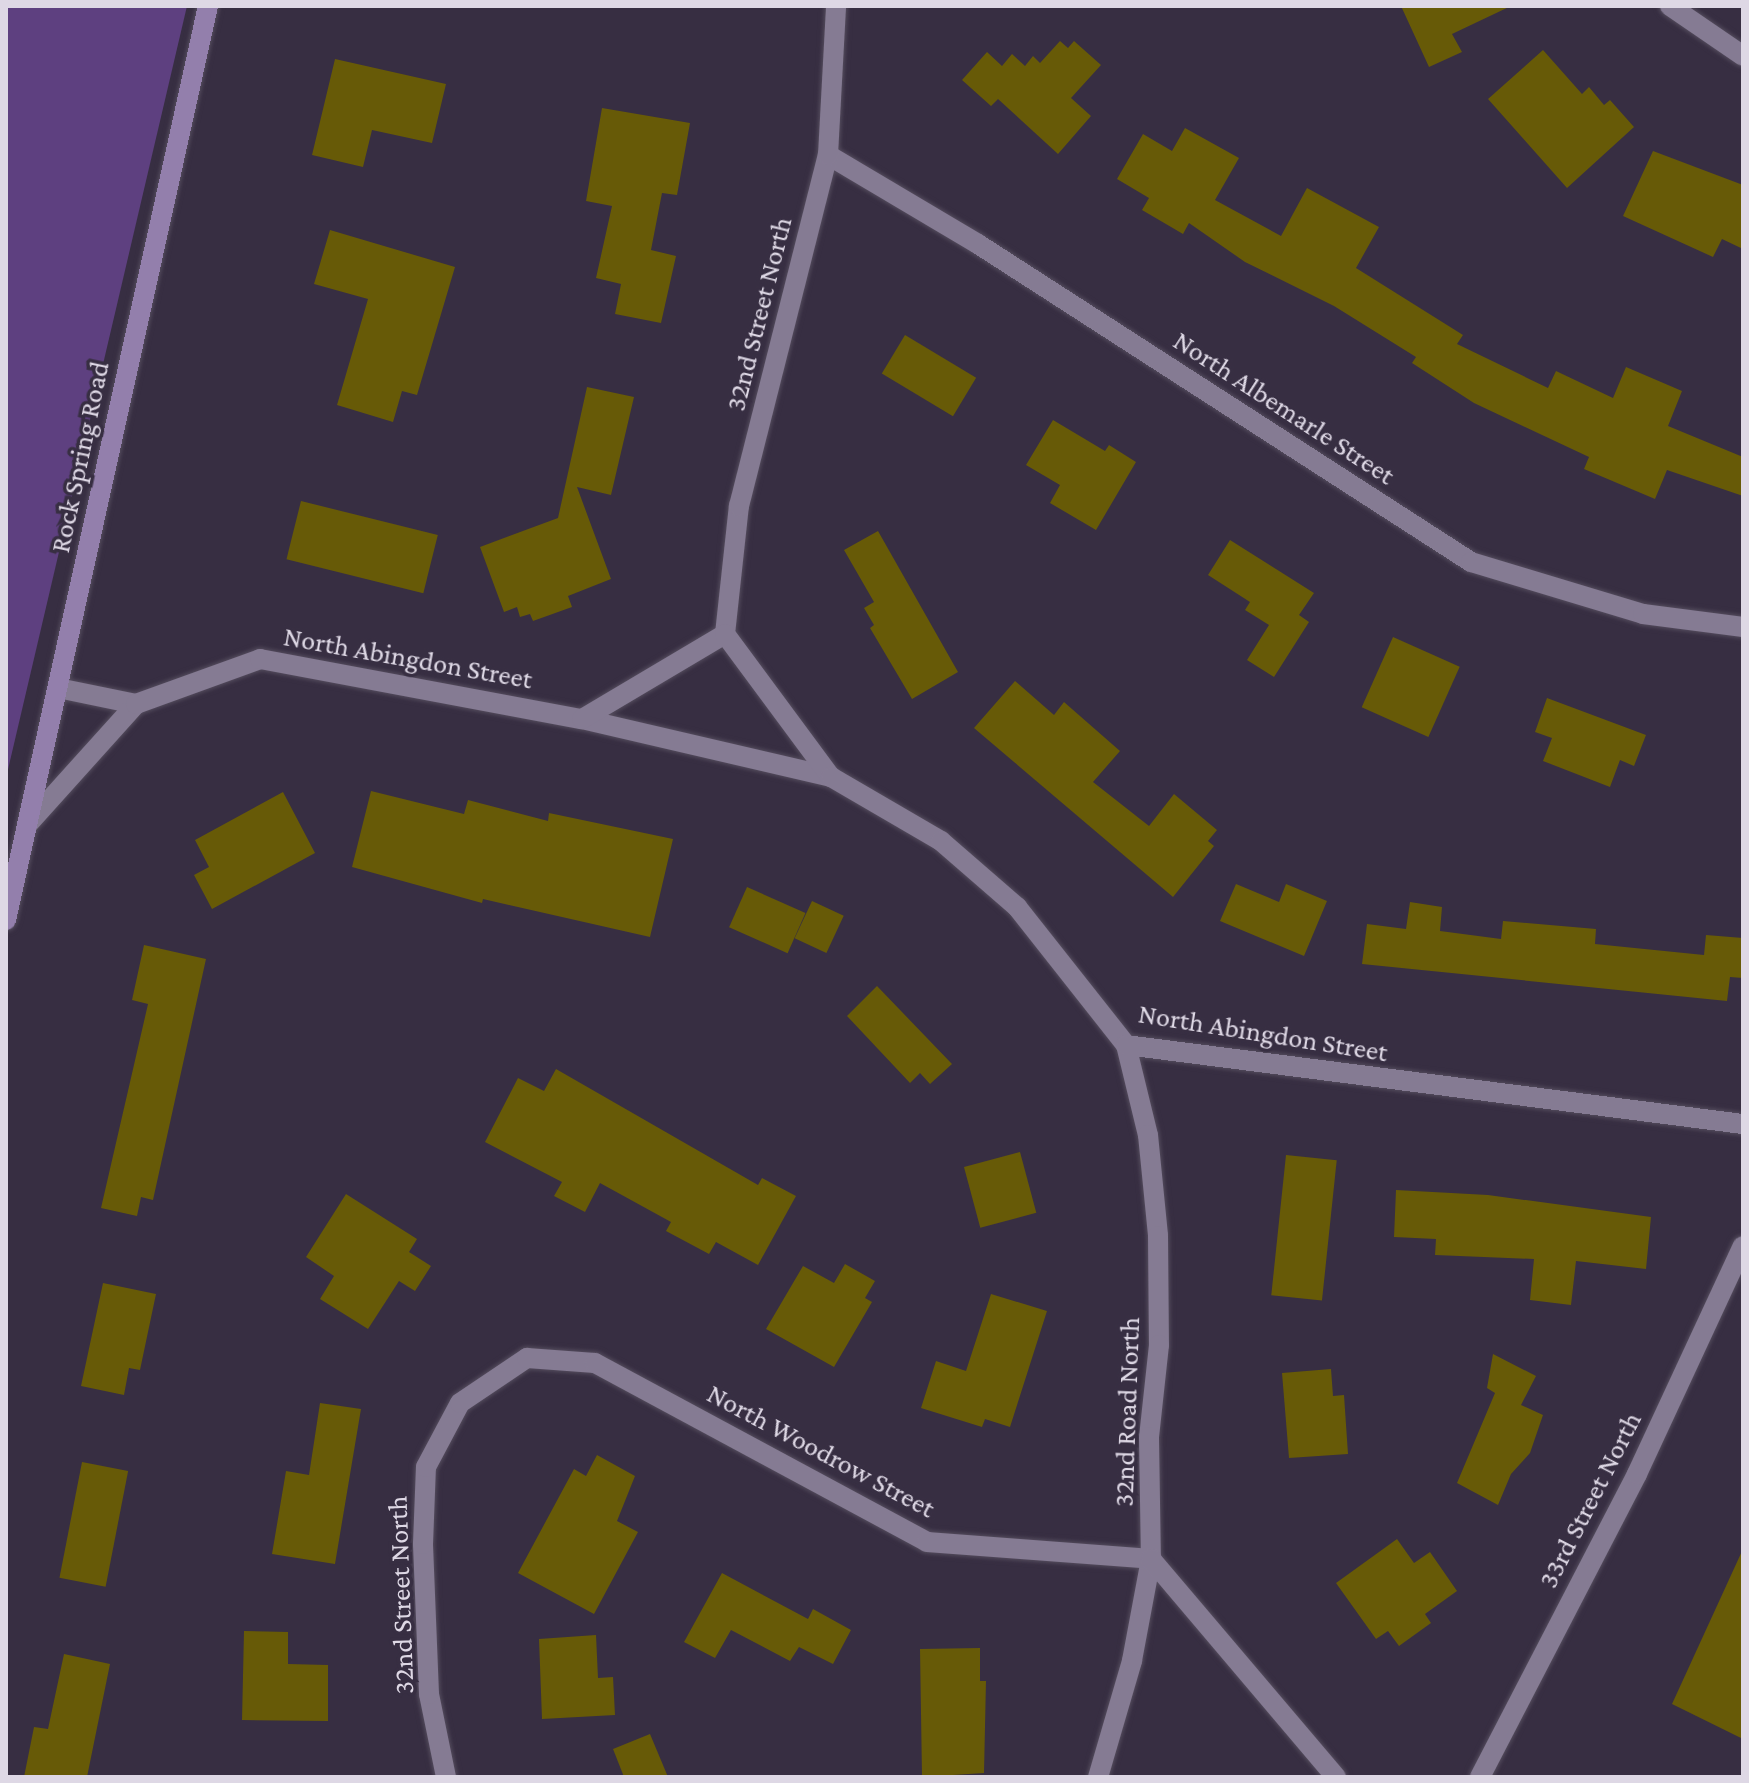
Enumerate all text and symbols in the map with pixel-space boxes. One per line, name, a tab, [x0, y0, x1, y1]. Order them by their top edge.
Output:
street label: 32nd Street North	[719, 214, 799, 414]
street label: North Albemarle Street	[1167, 324, 1401, 492]
street label: Rock Spring Road	[43, 358, 117, 556]
street label: North Abingdon Street	[281, 620, 535, 696]
street label: North Abingdon Street	[1136, 997, 1390, 1069]
street label: 32nd Road North	[1107, 1317, 1147, 1507]
street label: North Woodrow Street	[701, 1377, 941, 1525]
street label: 33rd Street North	[1531, 1406, 1649, 1594]
street label: 32nd Street North	[381, 1495, 421, 1695]

